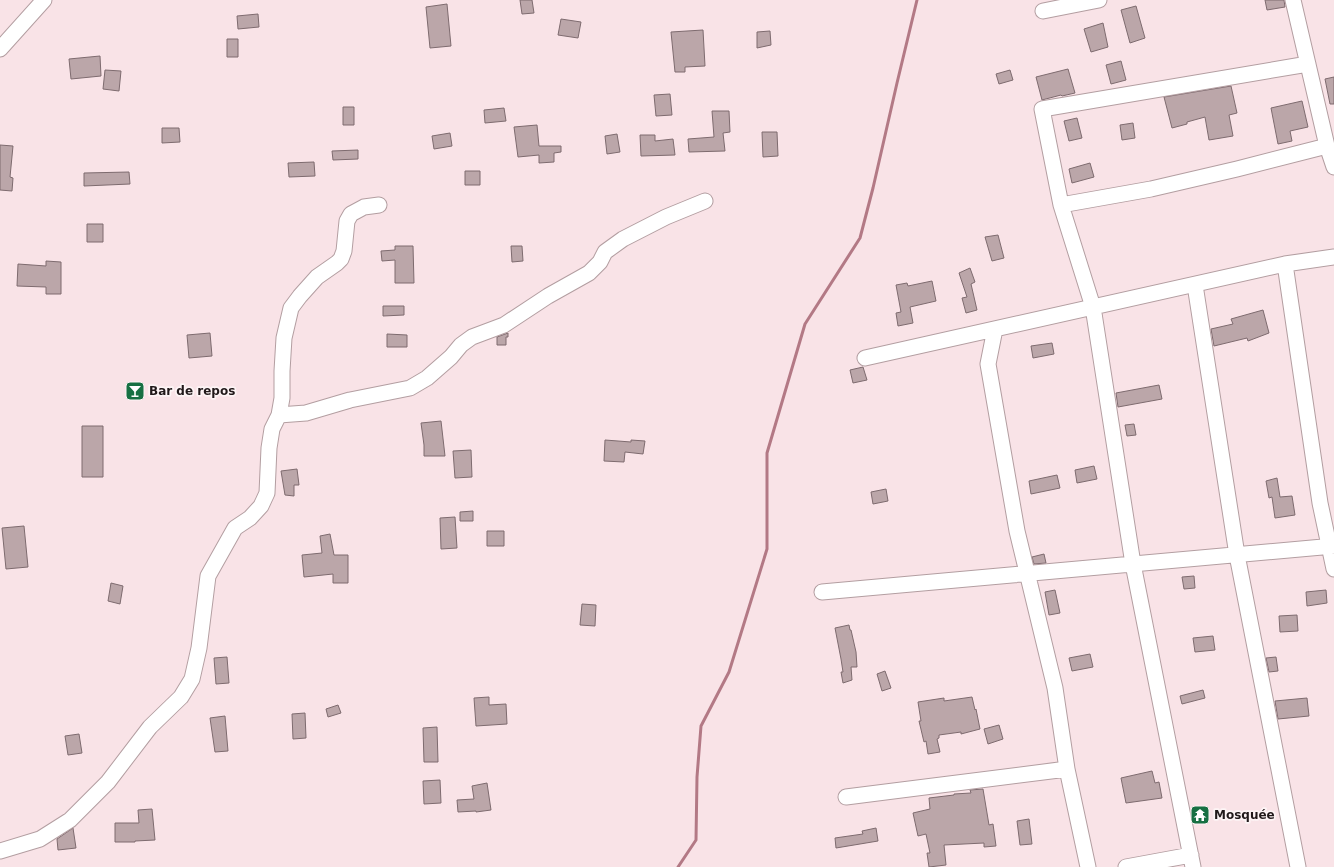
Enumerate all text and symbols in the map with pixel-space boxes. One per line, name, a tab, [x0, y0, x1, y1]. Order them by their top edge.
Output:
bar icon: Bar de repos	[124, 380, 146, 402]
place label: Bar de repos	[149, 384, 235, 398]
temple icon: Mosquée	[1189, 804, 1211, 826]
place label: Mosquée	[1214, 808, 1275, 822]

